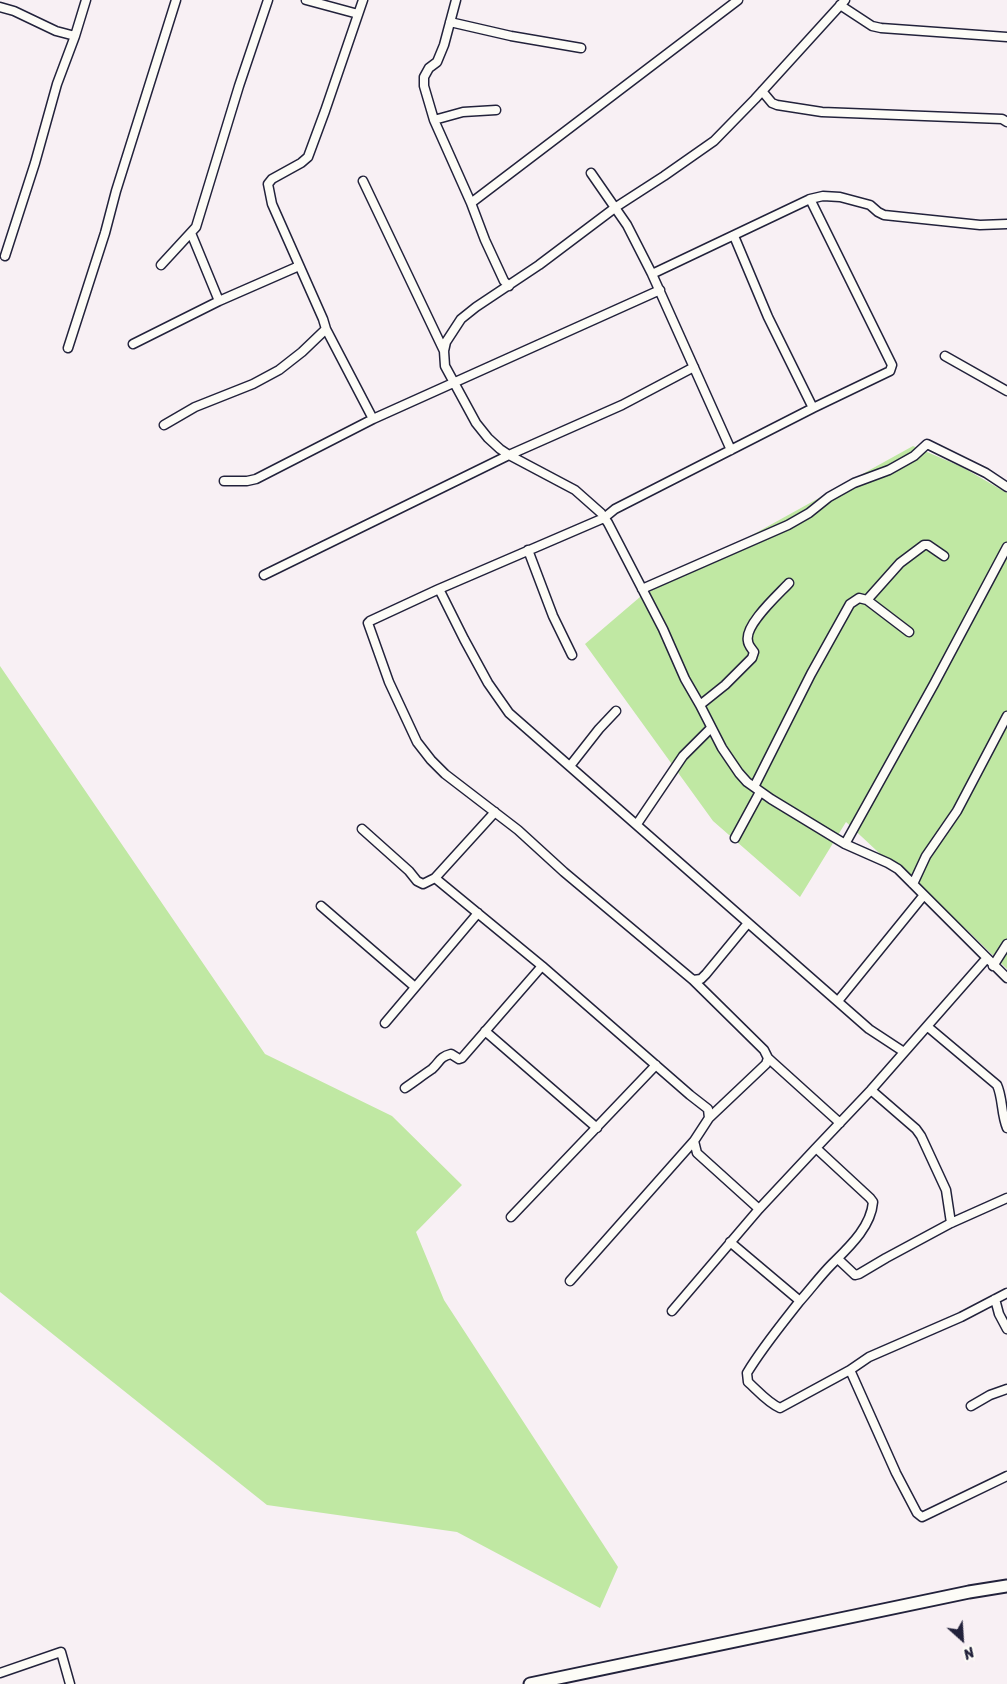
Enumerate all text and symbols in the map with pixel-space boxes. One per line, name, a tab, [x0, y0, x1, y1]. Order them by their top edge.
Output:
north arrow	[937, 1614, 987, 1664]
text: N	[959, 1640, 979, 1666]

